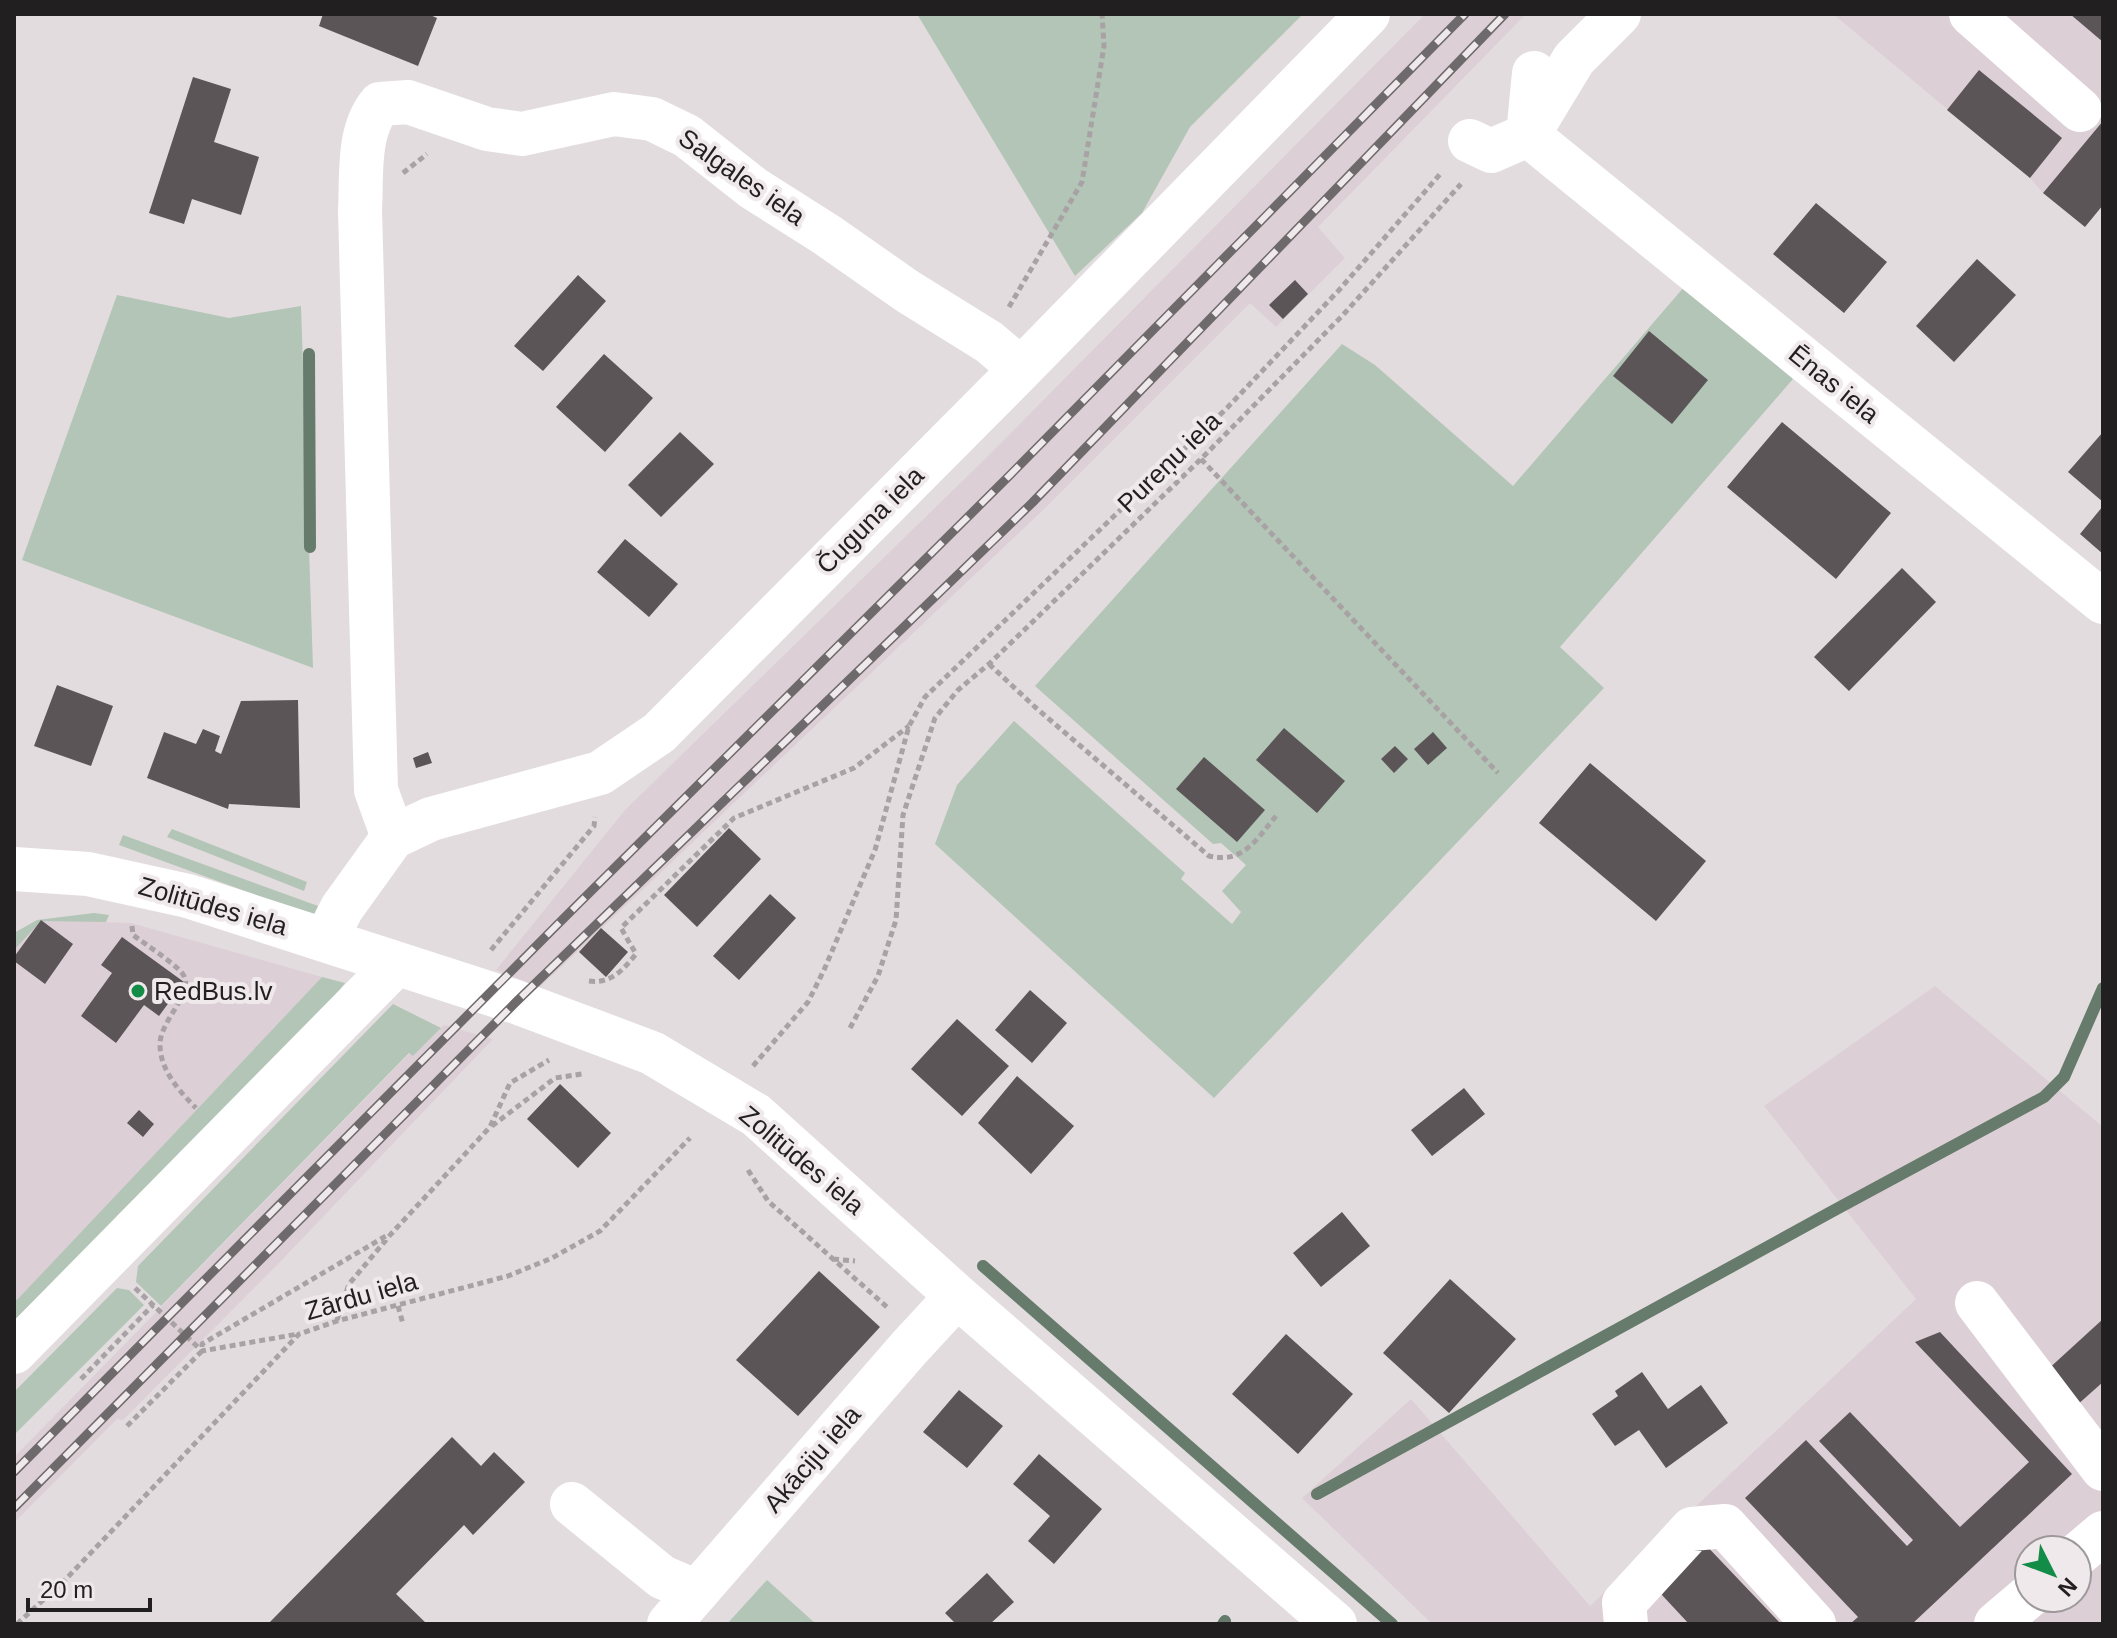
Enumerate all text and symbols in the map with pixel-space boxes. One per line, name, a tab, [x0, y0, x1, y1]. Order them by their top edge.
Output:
street label: Salgales iela	[673, 122, 811, 232]
street label: Ēnas iela	[1783, 339, 1885, 430]
street label: Pureņu iela	[1111, 405, 1227, 518]
street label: Čuguna iela	[810, 460, 930, 580]
street label: Zolitūdes iela	[135, 870, 291, 942]
place label: RedBus.lv	[154, 976, 273, 1006]
marker: RedBus.lv	[129, 982, 147, 1000]
street label: Zolitūdes iela	[734, 1099, 871, 1221]
street label: Zārdu iela	[301, 1265, 421, 1326]
street label: Akāciju iela	[758, 1399, 867, 1518]
north arrow	[2013, 1534, 2093, 1614]
scale bar	[28, 1562, 150, 1612]
text: N	[2053, 1573, 2082, 1601]
text: 20 m	[40, 1576, 93, 1603]

